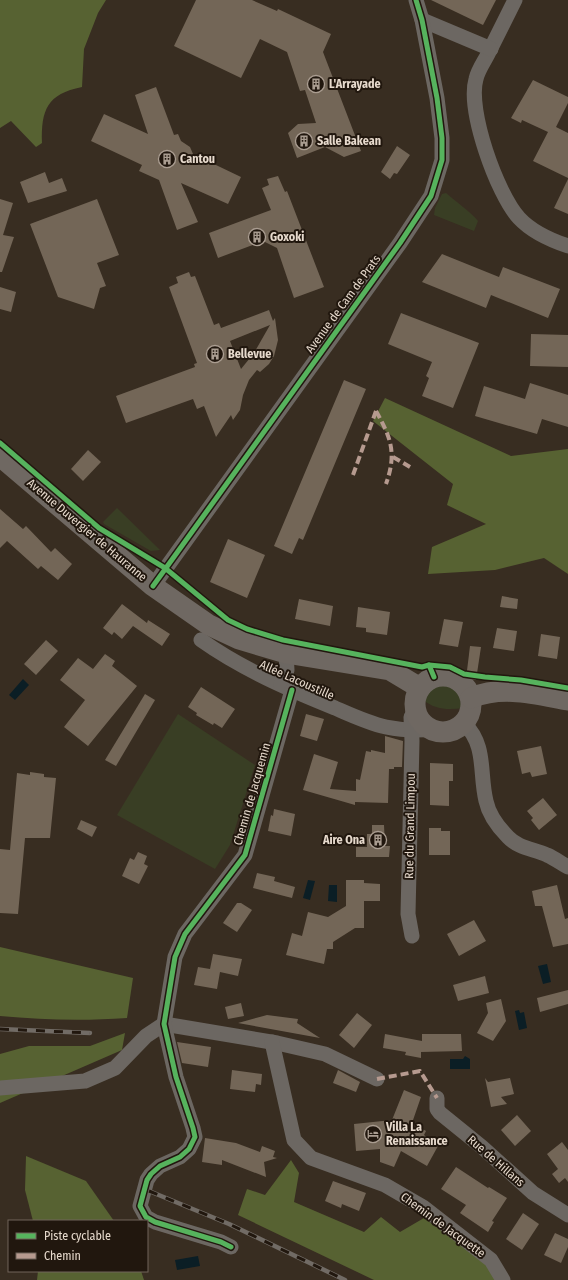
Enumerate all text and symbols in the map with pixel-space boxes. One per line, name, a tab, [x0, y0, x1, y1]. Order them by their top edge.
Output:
building icon: L'Arrayade	[306, 74, 326, 94]
place label: L'Arrayade	[329, 77, 381, 91]
building icon: Salle Bakean	[294, 131, 314, 151]
place label: Salle Bakean	[317, 134, 381, 148]
building icon: Cantou	[157, 149, 177, 169]
place label: Cantou	[180, 152, 215, 166]
building icon: Goxoki	[247, 227, 267, 247]
place label: Goxoki	[270, 230, 304, 244]
street label: Avenue de Cam de Prats	[303, 252, 383, 356]
building icon: Bellevue	[205, 344, 225, 364]
place label: Bellevue	[228, 347, 271, 361]
street label: Avenue Duvergier de Hauranne	[24, 476, 150, 584]
street label: Allée Lacoustille	[258, 657, 337, 703]
street label: Chemin de Jacquemin	[231, 741, 273, 847]
street label: Rue du Grand Limpou	[402, 773, 418, 879]
building icon: Aire Ona	[368, 830, 388, 850]
place label: Aire Ona	[322, 833, 365, 847]
place label: Villa La Renaissance	[385, 1120, 448, 1148]
hotel icon: Villa La Renaissance	[363, 1124, 383, 1144]
street label: Rue de Hillans	[465, 1133, 527, 1189]
street label: Chemin de Jacquette	[398, 1190, 488, 1260]
legend	[8, 1220, 148, 1272]
text: Piste cyclable	[44, 1229, 111, 1243]
text: Chemin	[44, 1249, 81, 1263]

